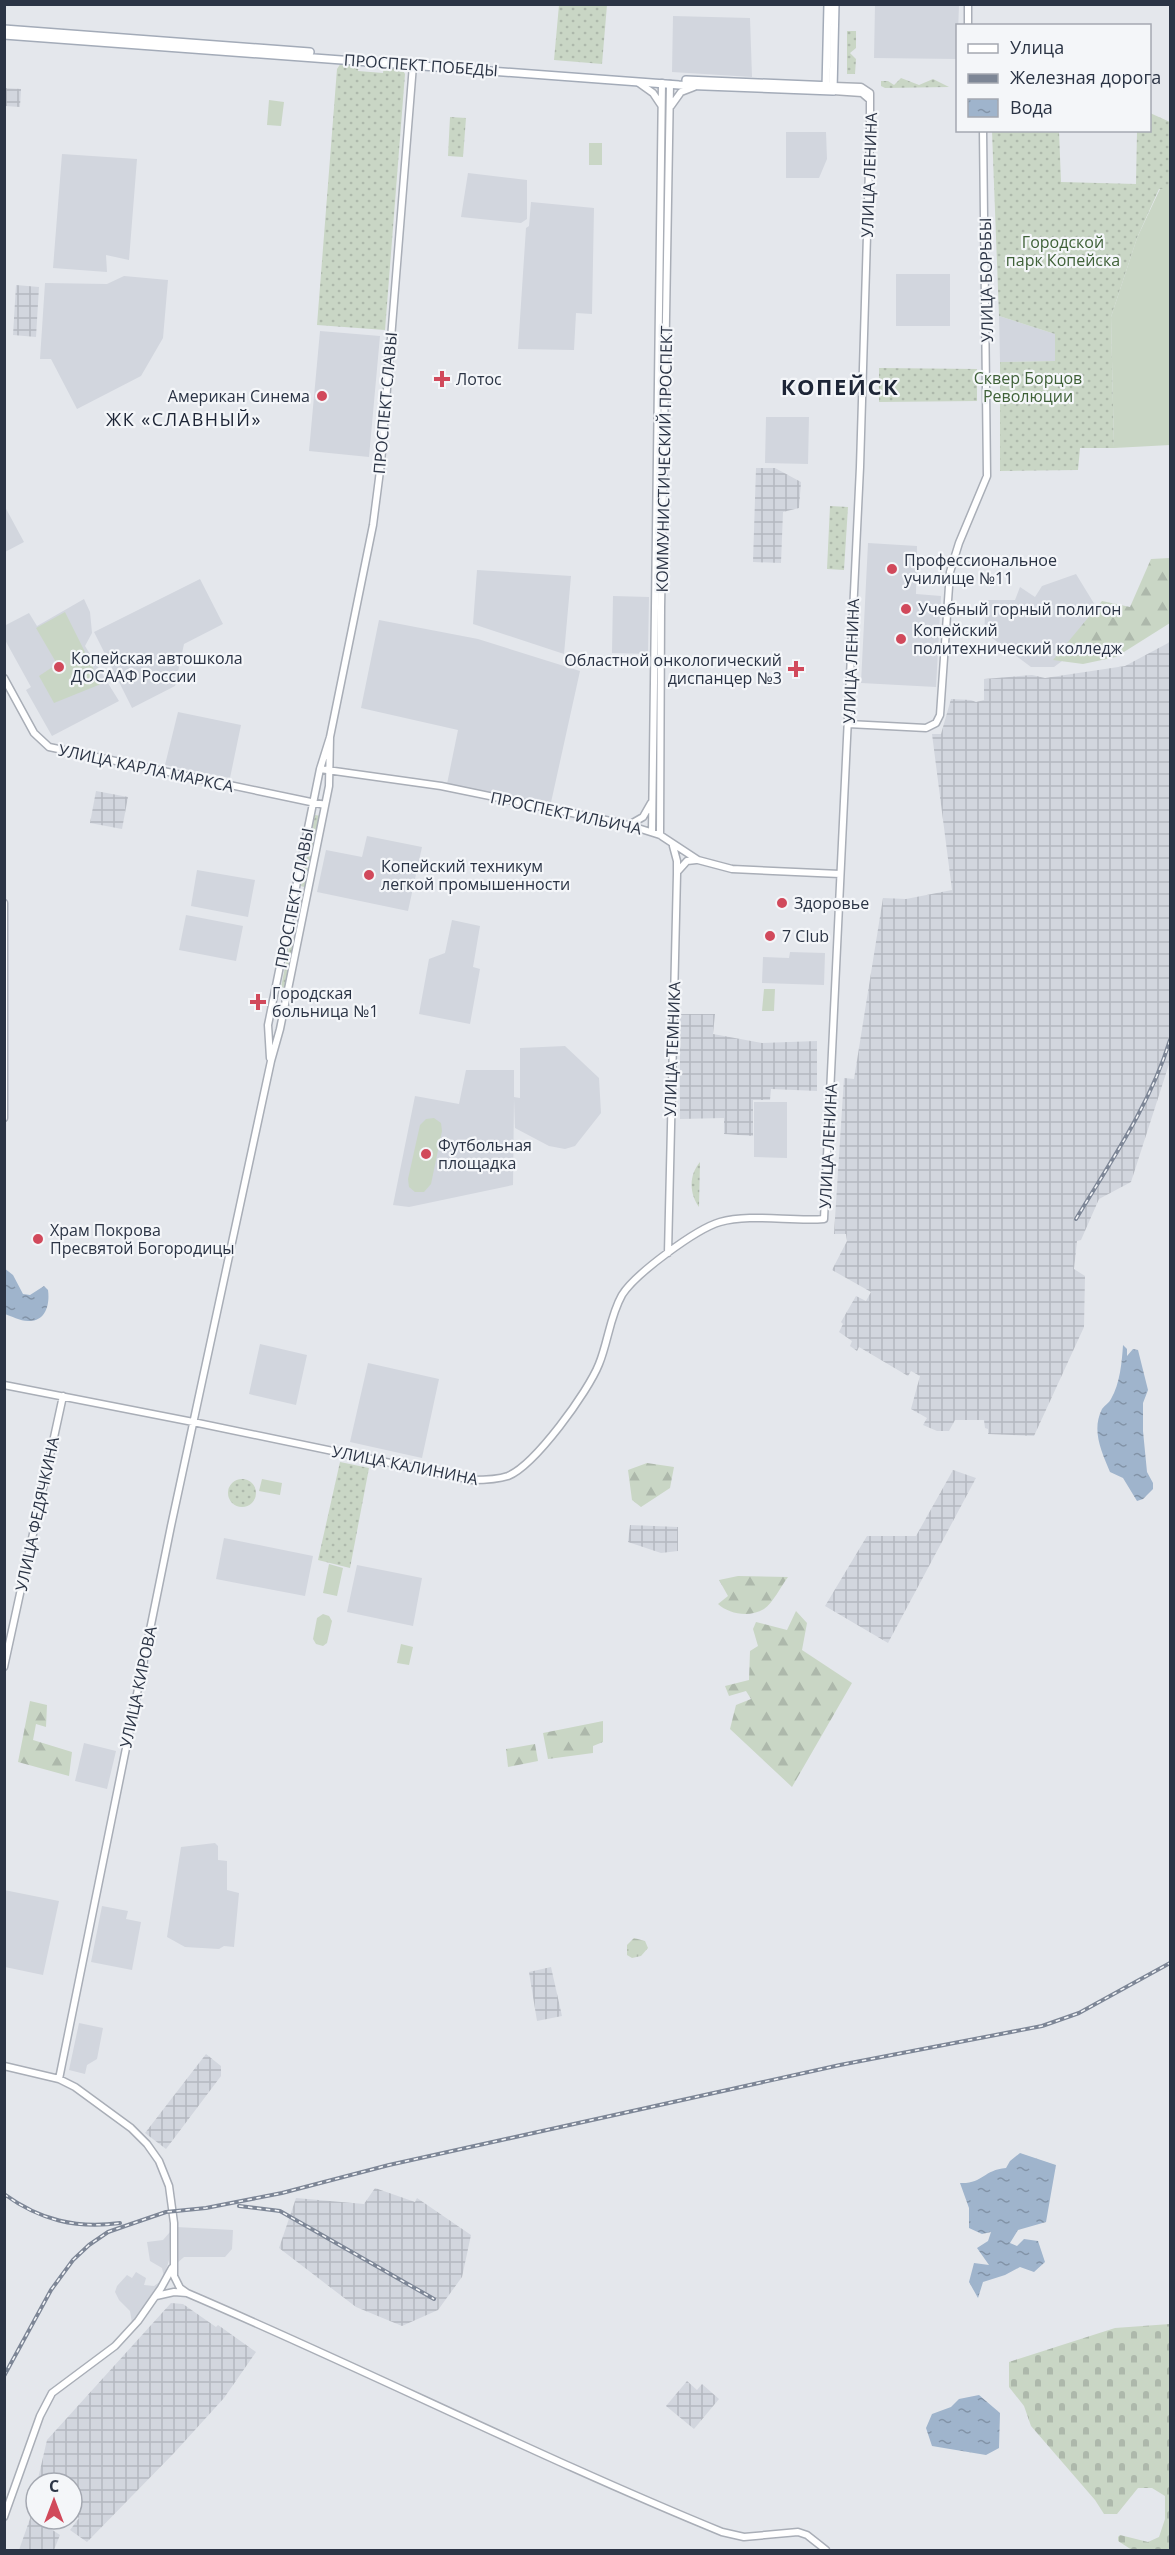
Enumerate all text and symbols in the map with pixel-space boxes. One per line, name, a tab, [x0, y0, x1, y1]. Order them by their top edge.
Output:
legend	[956, 24, 1151, 132]
text: Улица	[1010, 35, 1064, 59]
street label: ПРОСПЕКТ ПОБЕДЫ	[343, 49, 499, 81]
text: Железная дорога	[1010, 65, 1161, 89]
text: Вода	[1010, 95, 1053, 119]
street label: УЛИЦА ЛЕНИНА	[856, 111, 882, 238]
street label: УЛИЦА БОРЬБЫ	[974, 217, 998, 343]
park label: Городской парк Копейска	[1006, 231, 1120, 271]
street label: КОММУНИСТИЧЕСКИЙ ПРОСПЕКТ	[651, 325, 677, 593]
street label: ПРОСПЕКТ СЛАВЫ	[368, 331, 402, 475]
park label: Сквер Борцов Революции	[974, 367, 1082, 407]
place label: Лотос	[456, 368, 502, 390]
marker: Лотос	[433, 370, 451, 388]
district label: КОПЕЙСК	[781, 371, 899, 401]
place label: Американ Синема	[168, 385, 310, 407]
marker: Американ Синема	[315, 389, 329, 403]
district label: ЖК «СЛАВНЫЙ»	[106, 407, 262, 431]
place label: Профессиональное училище №11	[904, 549, 1057, 589]
marker: Профессиональное училище №11	[885, 562, 899, 576]
street label: УЛИЦА ЛЕНИНА	[838, 597, 864, 724]
place label: Учебный горный полигон	[918, 598, 1121, 620]
marker: Учебный горный полигон	[899, 602, 913, 616]
place label: Копейский политехнический колледж	[913, 619, 1123, 659]
marker: Копейский политехнический колледж	[894, 632, 908, 646]
place label: Копейская автошкола ДОСААФ России	[71, 647, 243, 687]
place label: Областной онкологический диспанцер №3	[564, 649, 782, 689]
marker: Копейская автошкола ДОСААФ России	[52, 660, 66, 674]
marker: Областной онкологический диспанцер №3	[787, 660, 805, 678]
street label: УЛИЦА КАРЛА МАРКСА	[56, 739, 236, 797]
street label: ПРОСПЕКТ ИЛЬИЧА	[488, 786, 644, 840]
street label: ПРОСПЕКТ СЛАВЫ	[270, 826, 318, 970]
place label: Копейский техникум легкой промышенности	[381, 855, 570, 895]
marker: Копейский техникум легкой промышенности	[362, 868, 376, 882]
place label: Здоровье	[794, 892, 869, 914]
marker: Здоровье	[775, 896, 789, 910]
place label: 7 Club	[782, 925, 829, 947]
marker: 7 Club	[763, 929, 777, 943]
street label: УЛИЦА ТЕМНИКА	[659, 980, 685, 1117]
place label: Городская больница №1	[272, 982, 379, 1022]
marker: Городская больница №1	[249, 993, 267, 1011]
street label: УЛИЦА ЛЕНИНА	[814, 1082, 842, 1209]
place label: Футбольная площадка	[438, 1134, 532, 1174]
marker: Футбольная площадка	[419, 1147, 433, 1161]
place label: Храм Покрова Пресвятой Богородицы	[50, 1219, 235, 1259]
marker: Храм Покрова Пресвятой Богородицы	[31, 1232, 45, 1246]
street label: УЛИЦА ФЕДЯЧКИНА	[10, 1434, 64, 1593]
street label: УЛИЦА КАЛИНИНА	[330, 1440, 481, 1490]
street label: УЛИЦА КИРОВА	[114, 1623, 162, 1750]
north arrow	[24, 2471, 84, 2531]
text: С	[49, 2475, 59, 2497]

